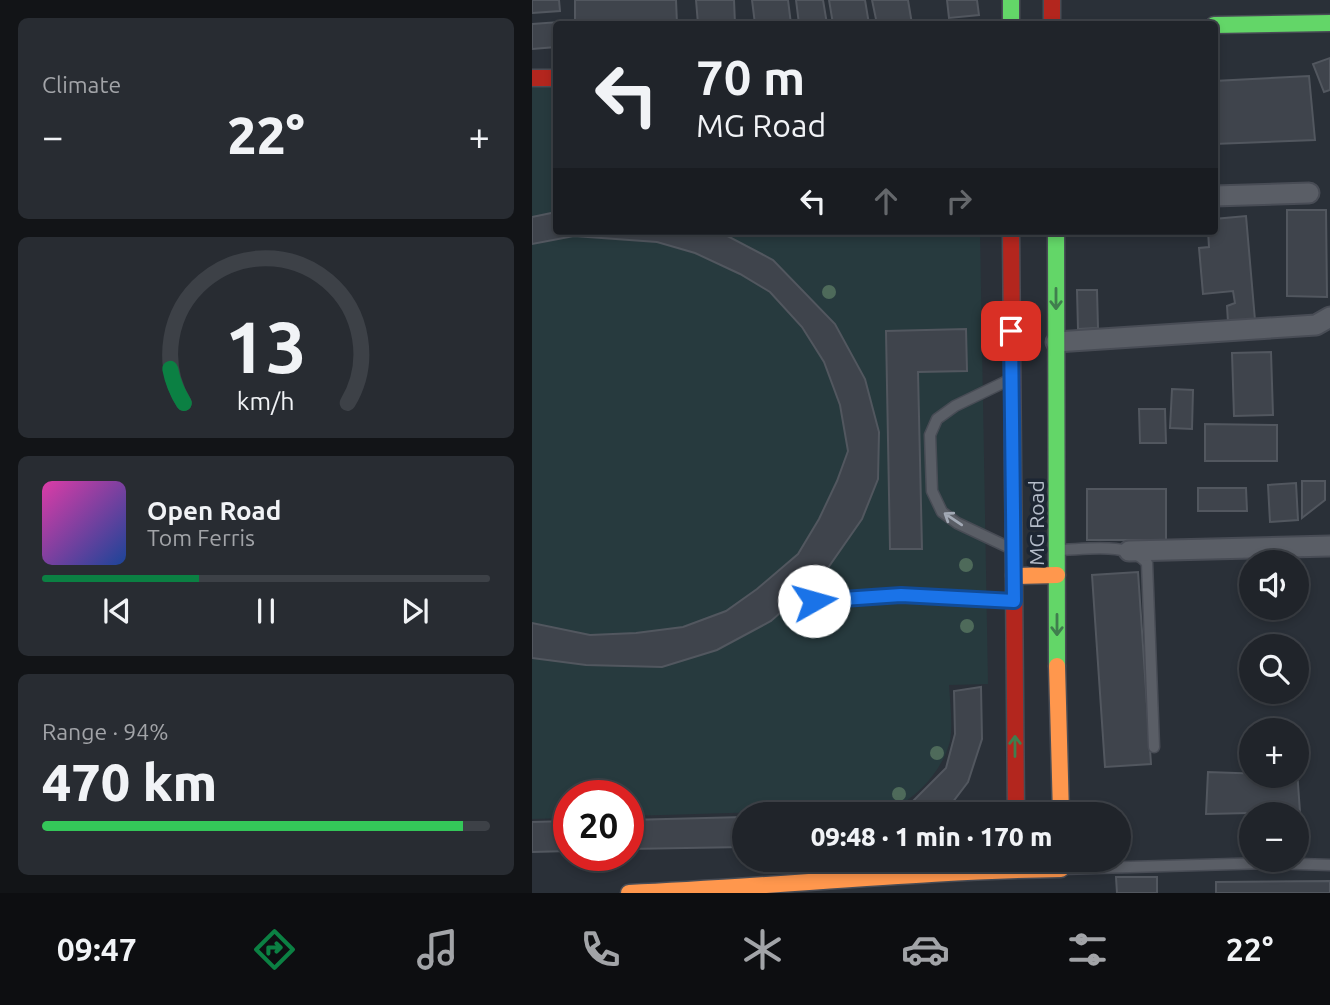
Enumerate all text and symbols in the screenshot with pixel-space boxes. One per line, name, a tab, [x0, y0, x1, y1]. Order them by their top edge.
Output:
icon: left	[581, 49, 672, 140]
text: 70 m	[696, 49, 805, 104]
text: Climate	[42, 72, 121, 97]
text: 22°	[227, 106, 305, 164]
text: MG Road	[696, 107, 826, 143]
text: −	[42, 115, 63, 157]
text: +	[469, 115, 490, 157]
icon: left	[794, 182, 832, 220]
icon: ahead	[867, 182, 905, 220]
icon: right	[940, 182, 978, 220]
one-way arrow	[1049, 287, 1063, 310]
pin	[981, 301, 1041, 361]
text: 13	[225, 306, 307, 388]
icon: arrive	[992, 312, 1030, 350]
text: km/h	[237, 387, 295, 415]
street label: MG Road	[1024, 480, 1048, 566]
text: Open Road	[147, 496, 281, 525]
one-way arrow	[944, 512, 963, 526]
text: Tom Ferris	[147, 525, 255, 550]
map controls	[1239, 550, 1309, 872]
button: sound	[1239, 550, 1309, 620]
position arrow	[777, 564, 851, 638]
icon: previous	[98, 592, 136, 630]
icon: pause	[247, 592, 285, 630]
icon: next	[396, 592, 434, 630]
one-way arrow	[1050, 613, 1064, 636]
button: search	[1239, 634, 1309, 704]
button: +	[1239, 718, 1309, 788]
text: Range · 94%	[42, 719, 169, 744]
one-way arrow	[1008, 734, 1022, 757]
text: 470 km	[42, 753, 217, 811]
speed limit sign: 20	[553, 780, 644, 871]
button: −	[1239, 802, 1309, 872]
text: 09:48 · 1 min · 170 m	[811, 822, 1052, 851]
icon: directions	[250, 925, 299, 974]
icon: music	[413, 925, 462, 974]
icon: phone	[576, 925, 625, 974]
icon: climate	[738, 925, 787, 974]
icon: car	[901, 925, 950, 974]
icon: filters	[1063, 925, 1112, 974]
text: 09:47	[57, 931, 137, 967]
text: 22°	[1226, 931, 1273, 967]

